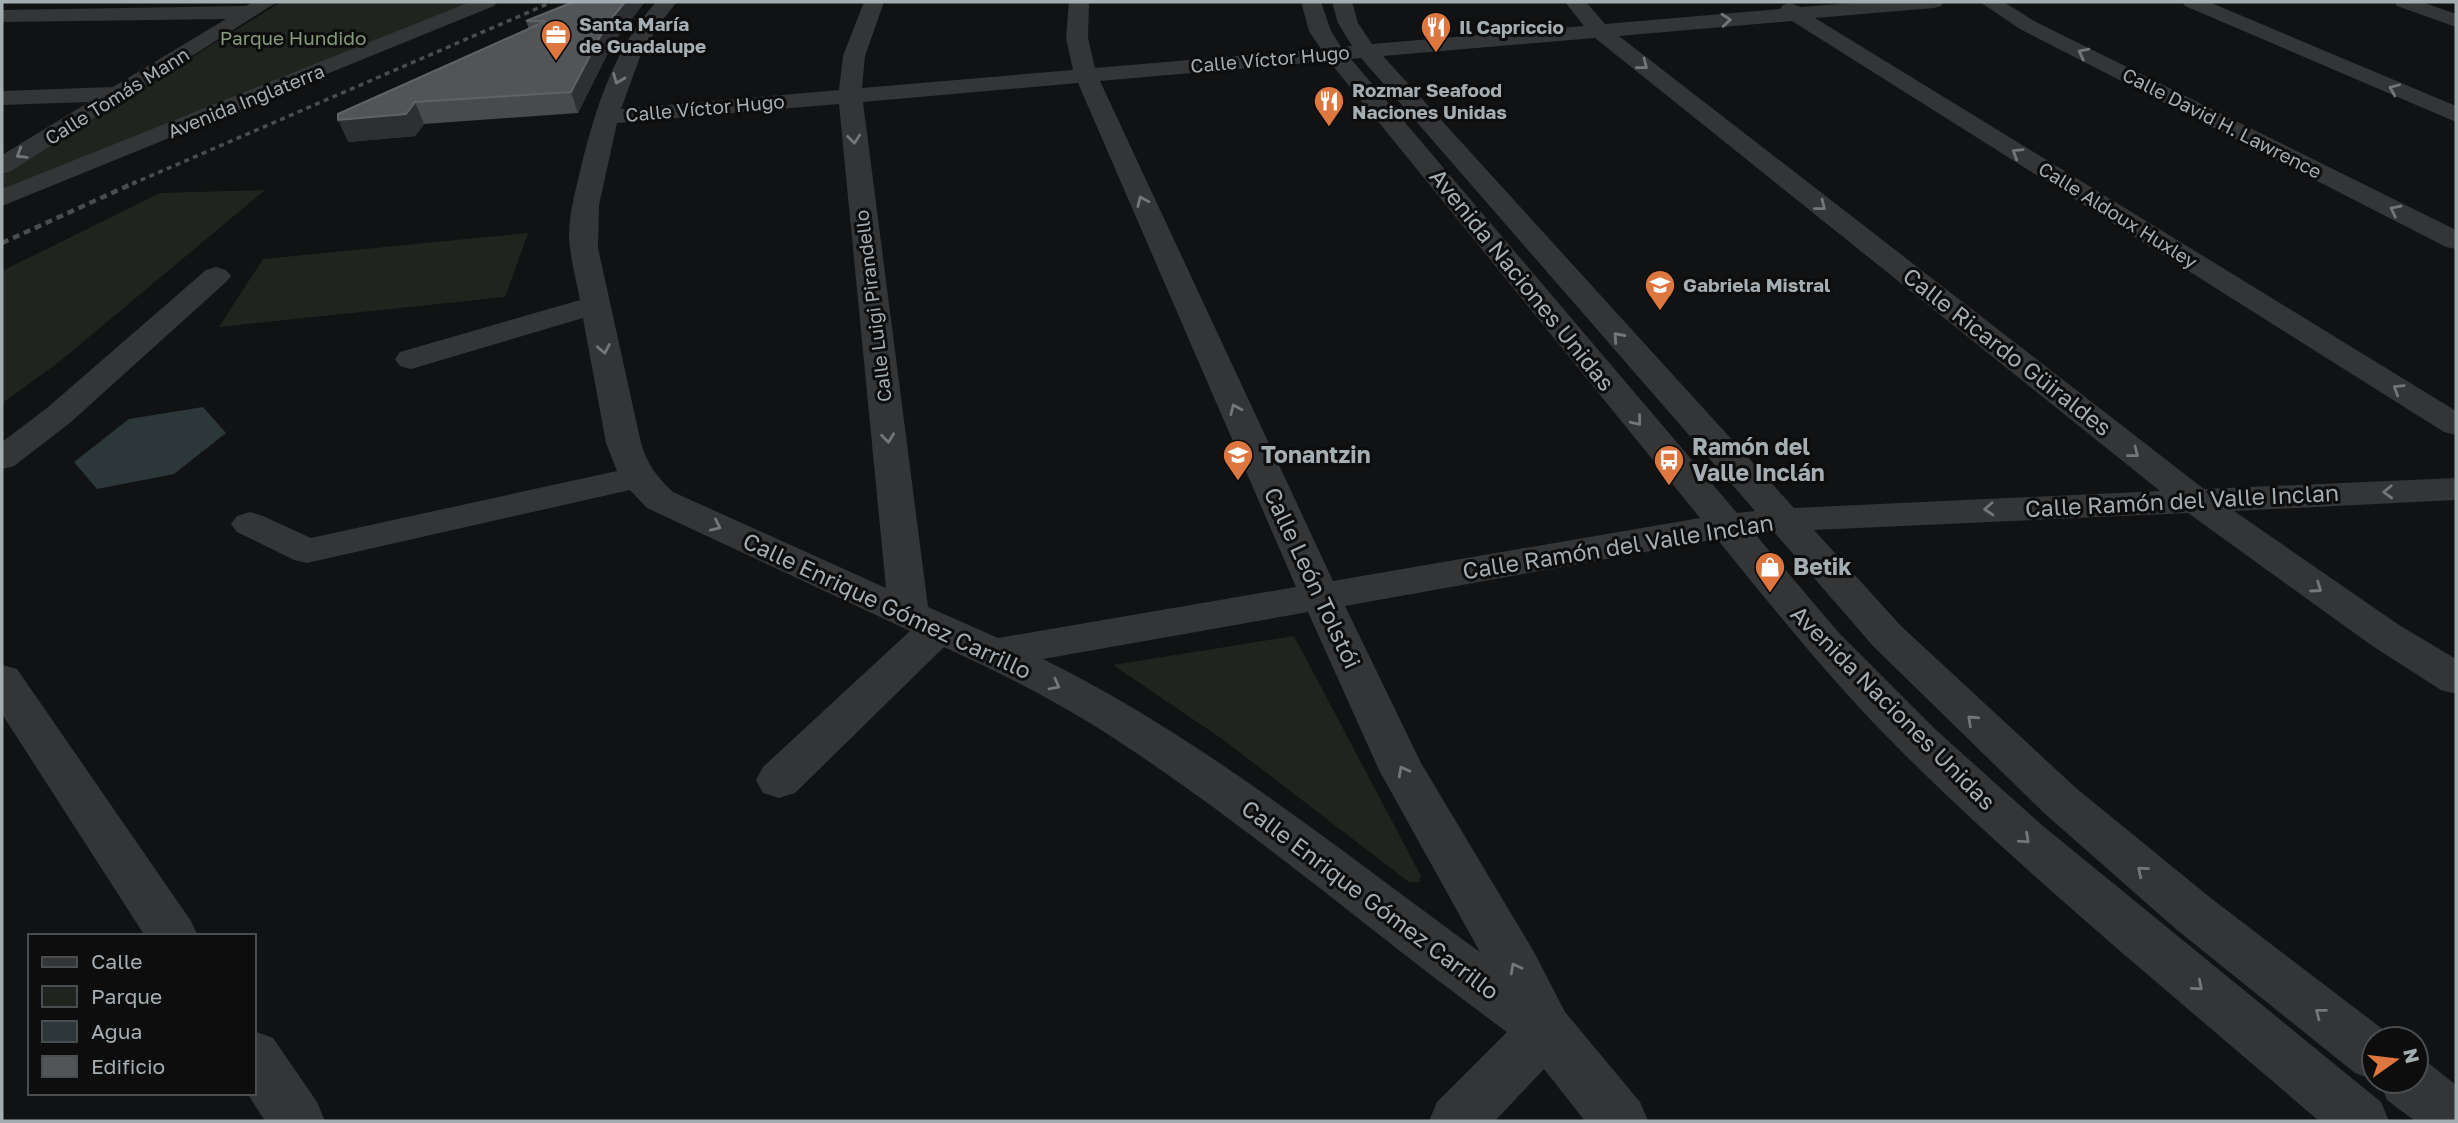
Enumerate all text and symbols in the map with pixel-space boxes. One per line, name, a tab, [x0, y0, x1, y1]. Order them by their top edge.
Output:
restaurant icon: Il Capriccio	[1419, 10, 1453, 54]
place label: Santa María de Guadalupe	[579, 12, 706, 57]
one-way arrow	[1721, 13, 1732, 28]
place label: Il Capriccio	[1459, 15, 1564, 38]
office icon: Santa María de Guadalupe	[539, 18, 573, 62]
park label: Parque Hundido	[220, 26, 366, 49]
street label: Calle Víctor Hugo	[1189, 40, 1351, 77]
street label: Calle Tomás Mann	[40, 42, 193, 149]
one-way arrow	[2078, 48, 2090, 62]
one-way arrow	[1635, 56, 1647, 69]
street label: Avenida Inglaterra	[164, 59, 327, 142]
street label: Calle David H. Lawrence	[2119, 62, 2326, 183]
one-way arrow	[612, 73, 626, 85]
place label: Rozmar Seafood Naciones Unidas	[1352, 78, 1507, 123]
one-way arrow	[2388, 83, 2400, 97]
restaurant icon: Rozmar Seafood Naciones Unidas	[1312, 84, 1346, 128]
street label: Calle Víctor Hugo	[624, 89, 786, 126]
one-way arrow	[847, 133, 862, 145]
one-way arrow	[16, 146, 29, 159]
one-way arrow	[2012, 148, 2025, 161]
street label: Calle Aldoux Huxley	[2035, 156, 2202, 273]
street label: Avenida Naciones Unidas	[1424, 163, 1621, 396]
one-way arrow	[1136, 196, 1150, 208]
one-way arrow	[1814, 197, 1826, 210]
one-way arrow	[2390, 205, 2402, 219]
street label: Calle Luigi Pirandello	[849, 209, 896, 403]
street label: Calle Ricardo Güiraldes	[1898, 261, 2117, 441]
school or university icon: Gabriela Mistral	[1643, 268, 1677, 312]
place label: Gabriela Mistral	[1683, 273, 1830, 296]
one-way arrow	[1614, 332, 1627, 345]
one-way arrow	[596, 343, 611, 355]
one-way arrow	[2393, 384, 2406, 397]
one-way arrow	[1229, 403, 1243, 416]
one-way arrow	[1629, 414, 1642, 426]
one-way arrow	[881, 432, 896, 444]
place label: Ramón del Valle Inclán	[1692, 432, 1825, 486]
school or university icon: Tonantzin	[1221, 438, 1255, 482]
place label: Tonantzin	[1261, 440, 1371, 468]
bus stop icon: Ramón del Valle Inclán	[1652, 443, 1686, 487]
one-way arrow	[2126, 445, 2139, 457]
street label: Calle Ramón del Valle Inclan	[2024, 478, 2340, 522]
street label: Calle León Tolstói	[1259, 482, 1367, 673]
one-way arrow	[2382, 484, 2393, 499]
one-way arrow	[1984, 502, 1995, 517]
street label: Calle Ramón del Valle Inclan	[1460, 508, 1775, 584]
one-way arrow	[709, 518, 721, 532]
street label: Calle Enrique Gómez Carrillo	[739, 526, 1036, 684]
shop icon: Betik	[1753, 550, 1787, 594]
place label: Betik	[1793, 552, 1852, 580]
one-way arrow	[2309, 580, 2322, 592]
street label: Avenida Naciones Unidas	[1786, 599, 2002, 815]
one-way arrow	[1047, 677, 1060, 690]
one-way arrow	[1967, 716, 1980, 729]
one-way arrow	[1397, 766, 1411, 778]
street label: Calle Enrique Gómez Carrillo	[1236, 793, 1505, 1005]
one-way arrow	[2017, 831, 2030, 843]
one-way arrow	[2138, 867, 2151, 879]
legend	[28, 934, 256, 1095]
text: Calle	[91, 948, 143, 974]
one-way arrow	[1510, 963, 1524, 976]
one-way arrow	[2190, 978, 2203, 991]
text: Parque	[91, 983, 162, 1009]
one-way arrow	[2316, 1008, 2328, 1021]
text: Agua	[91, 1018, 142, 1044]
north arrow	[2360, 1025, 2430, 1095]
text: N	[2399, 1046, 2425, 1066]
text: Edificio	[91, 1053, 165, 1079]

